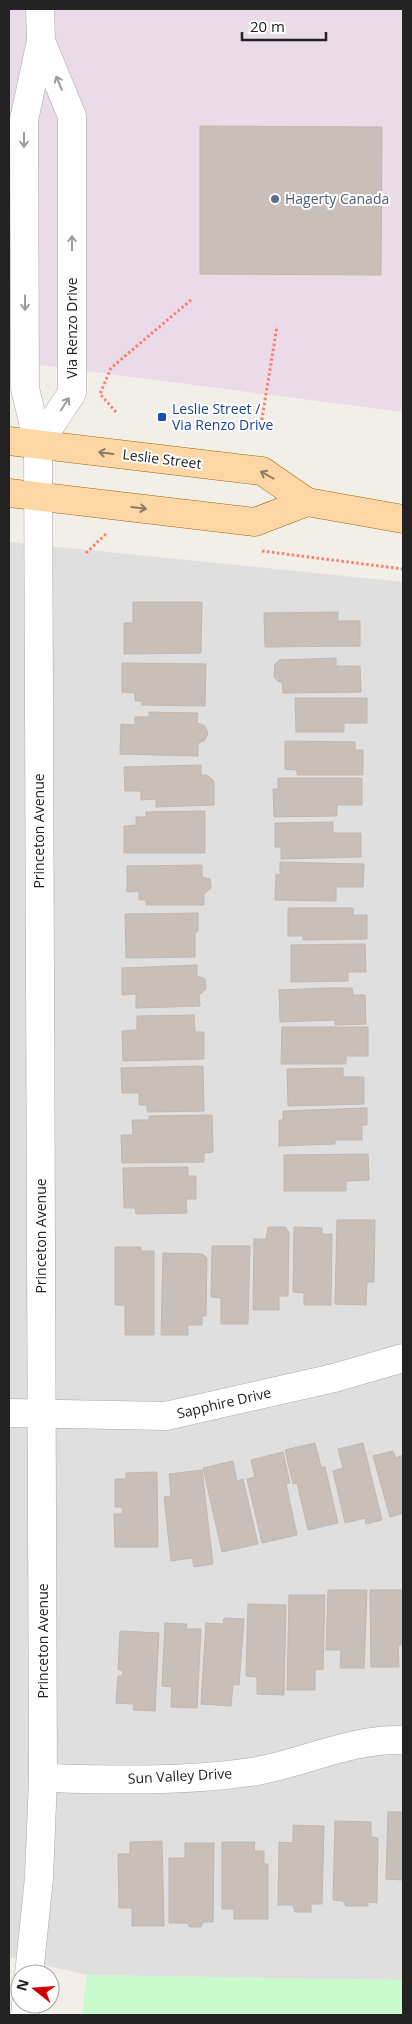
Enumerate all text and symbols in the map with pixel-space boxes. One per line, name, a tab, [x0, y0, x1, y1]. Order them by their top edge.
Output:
scale bar	[242, 10, 326, 42]
text: 20 m	[250, 16, 285, 36]
one-way arrow	[53, 76, 63, 91]
one-way arrow	[19, 132, 29, 148]
place label: Hagerty Canada	[285, 189, 389, 208]
marker: Hagerty Canada	[269, 193, 281, 205]
one-way arrow	[67, 235, 77, 252]
street label: Via Renzo Drive	[62, 277, 81, 379]
one-way arrow	[20, 294, 30, 311]
one-way arrow	[60, 397, 70, 411]
place label: Leslie Street / Via Renzo Drive	[172, 399, 273, 434]
marker: Leslie Street / Via Renzo Drive	[156, 411, 168, 423]
street label: Leslie Street	[121, 444, 203, 473]
one-way arrow	[99, 448, 115, 458]
one-way arrow	[260, 470, 274, 480]
one-way arrow	[130, 503, 146, 513]
street label: Princeton Avenue	[29, 773, 48, 889]
street label: Princeton Avenue	[31, 1178, 50, 1294]
street label: Sapphire Drive	[175, 1382, 273, 1423]
street label: Princeton Avenue	[33, 1583, 52, 1699]
street label: Sun Valley Drive	[127, 1763, 233, 1788]
north arrow	[10, 1964, 60, 2014]
text: N	[11, 1977, 33, 1993]

